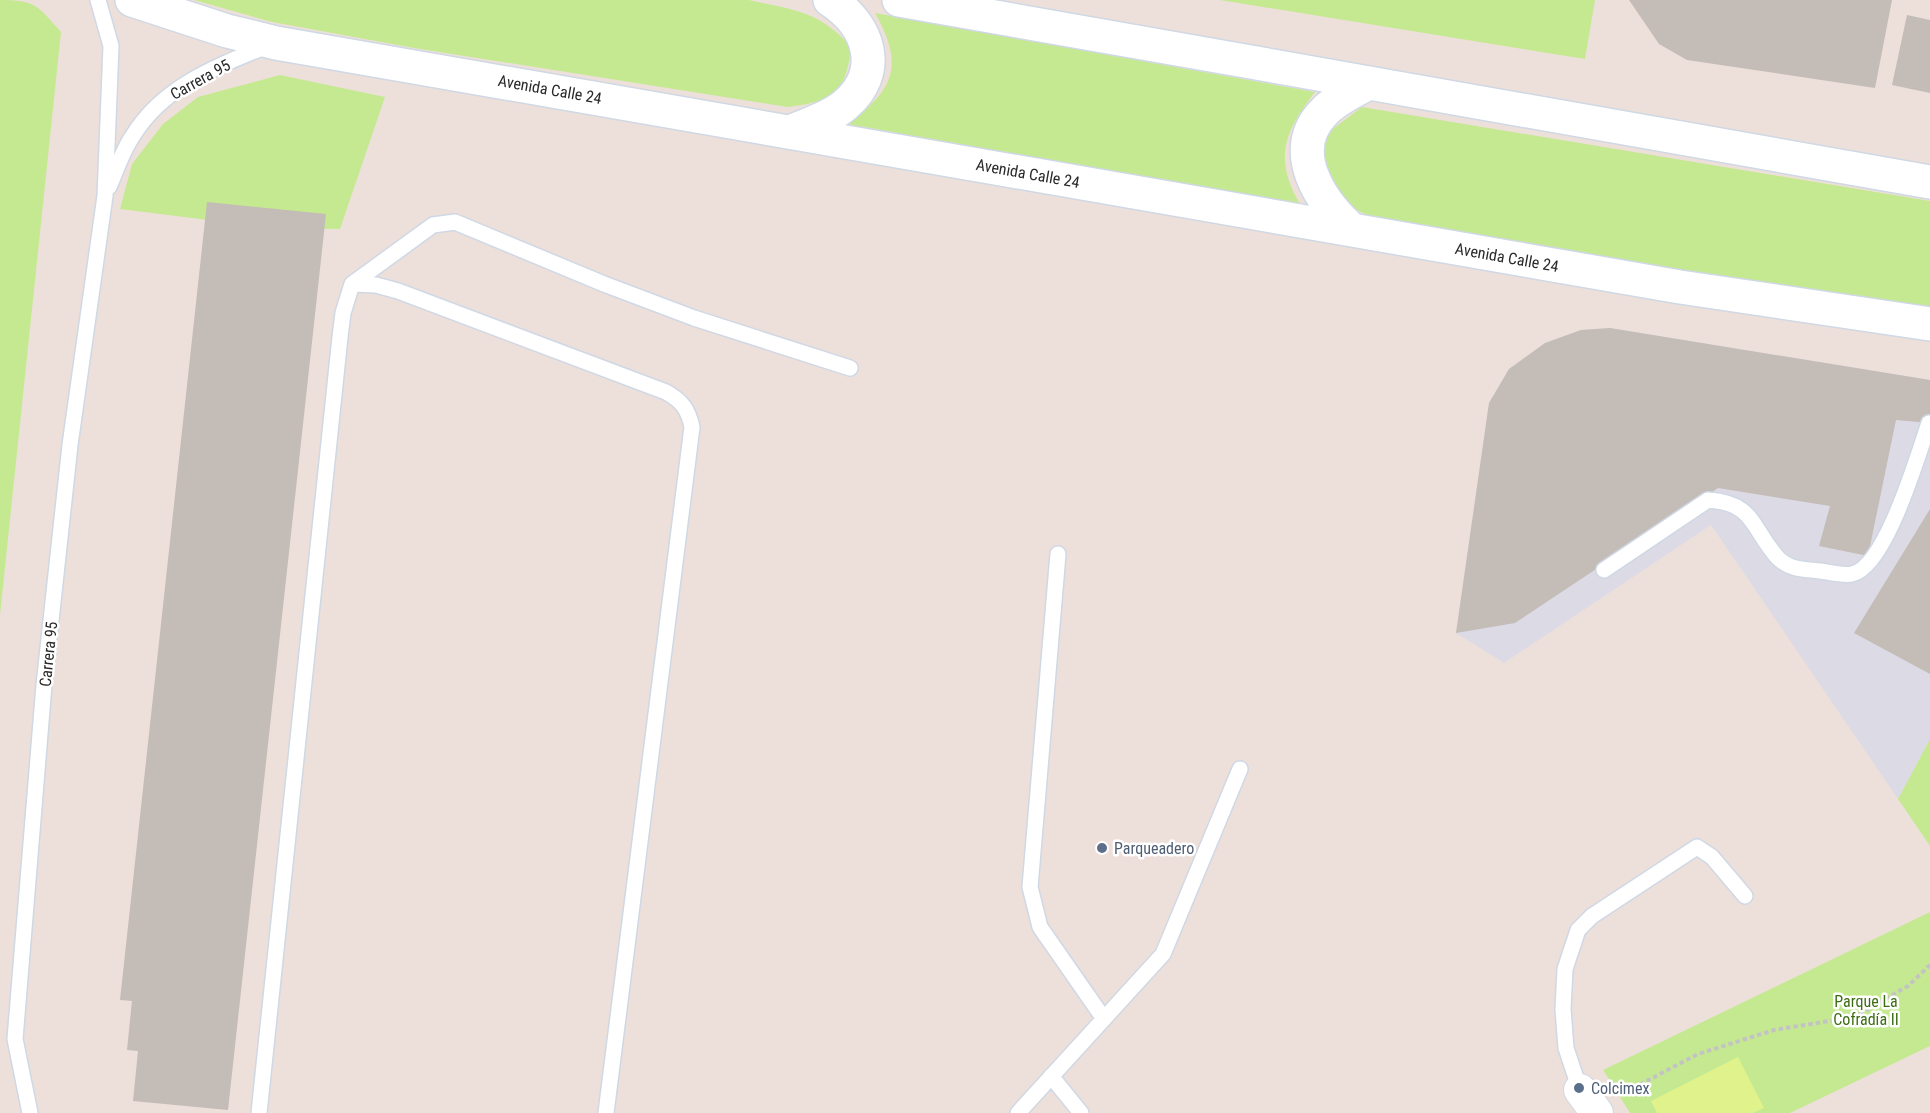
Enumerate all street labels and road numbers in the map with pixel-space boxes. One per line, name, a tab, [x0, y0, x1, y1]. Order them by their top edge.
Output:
street label: Carrera 95	[167, 55, 234, 104]
street label: Avenida Calle 24	[497, 71, 603, 108]
street label: Avenida Calle 24	[975, 155, 1081, 192]
street label: Avenida Calle 24	[1454, 239, 1560, 276]
street label: Carrera 95	[36, 620, 61, 688]

